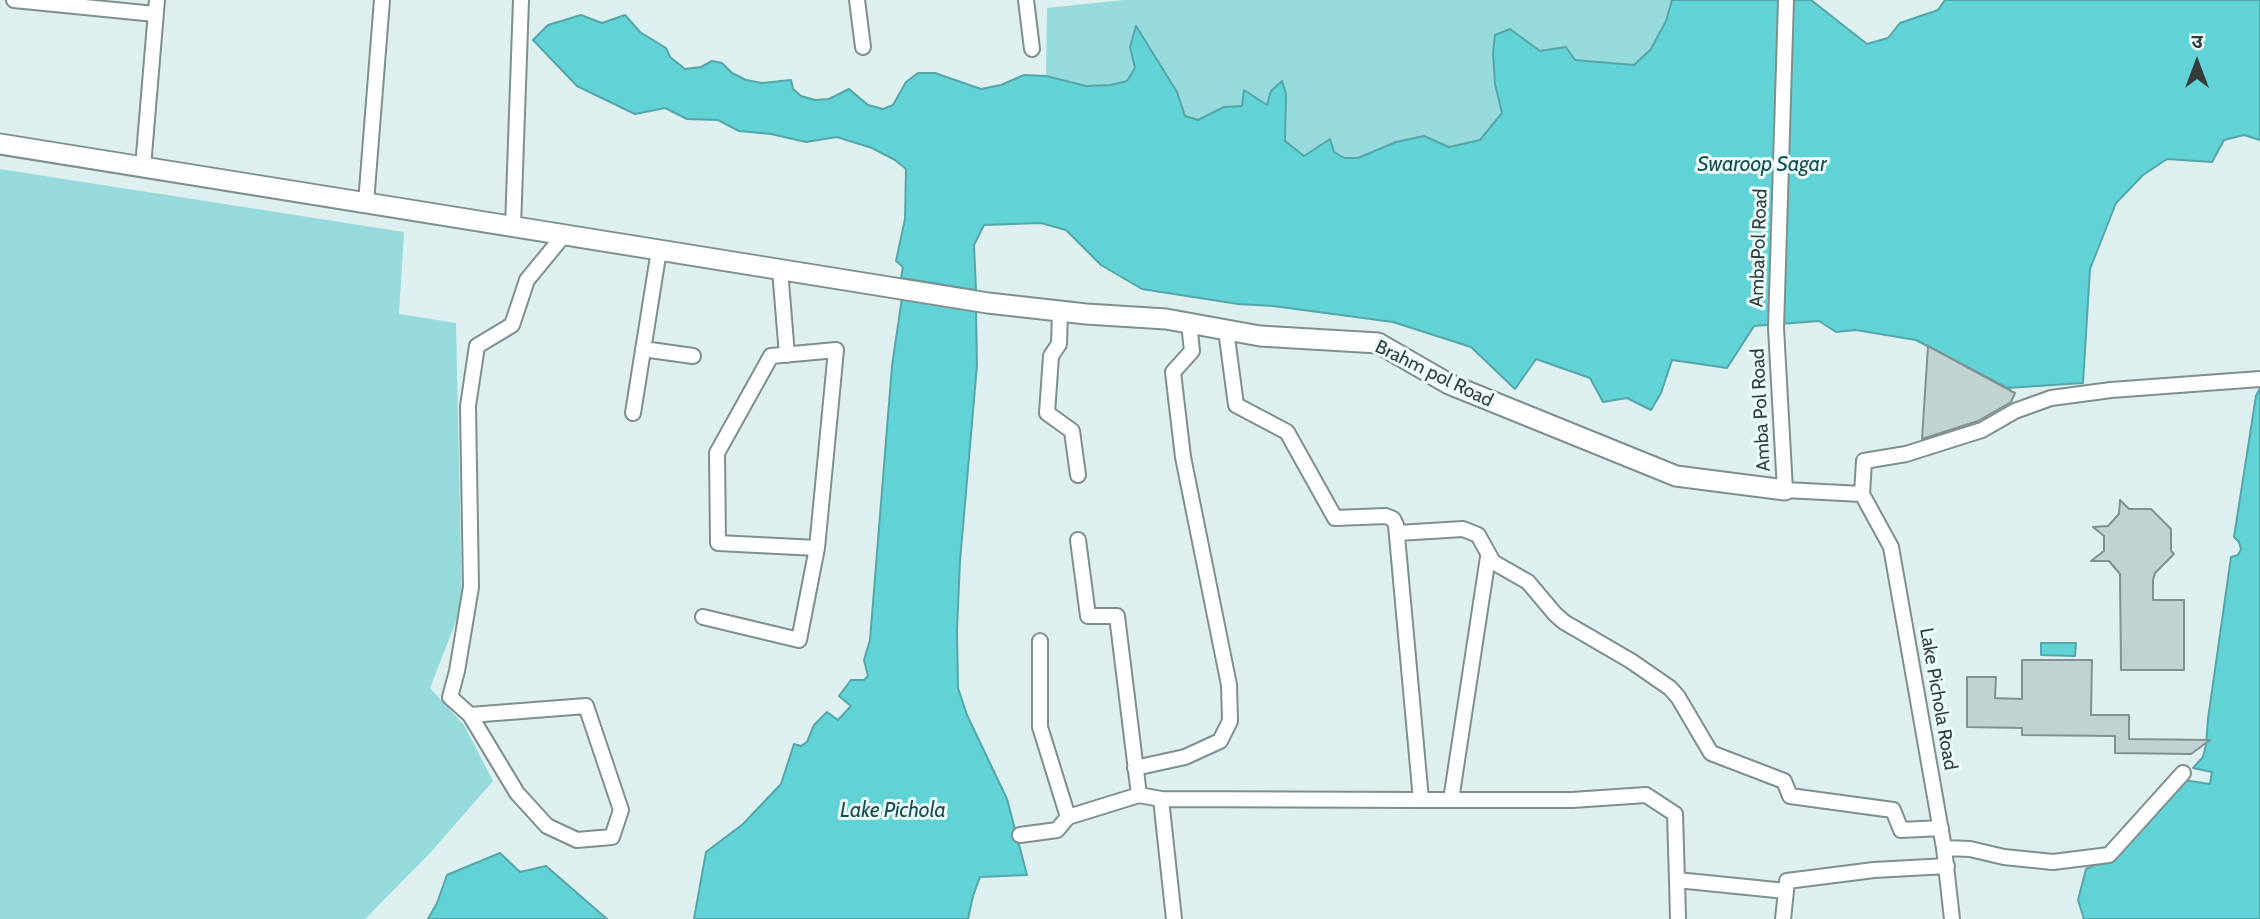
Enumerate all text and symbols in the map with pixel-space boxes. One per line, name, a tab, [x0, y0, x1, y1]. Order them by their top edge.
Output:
north arrow	[2162, 28, 2232, 98]
text: उ	[2191, 30, 2203, 53]
water label: Swaroop Sagar	[1697, 152, 1827, 178]
street label: AmbaPol Road	[1746, 188, 1772, 308]
street label: Brahm pol Road	[1371, 336, 1497, 412]
street label: Amba Pol Road	[1746, 348, 1776, 472]
street label: Lake Pichola Road	[1914, 626, 1962, 772]
water label: Lake Pichola	[840, 798, 946, 824]

